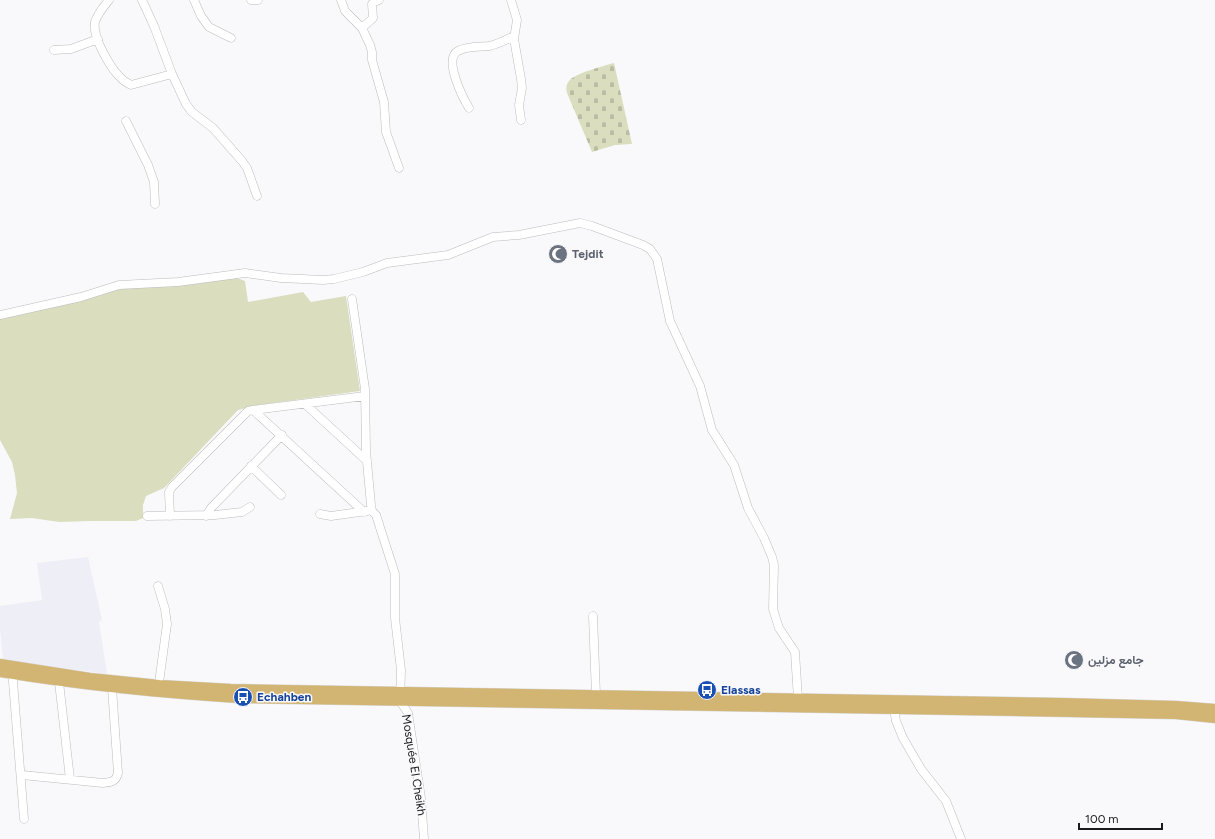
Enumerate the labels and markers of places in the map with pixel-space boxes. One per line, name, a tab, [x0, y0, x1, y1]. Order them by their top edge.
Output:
mosque icon: Tejdit	[547, 243, 569, 265]
place label: Tejdit	[572, 247, 604, 261]
mosque icon: جامع مزلين	[1063, 649, 1085, 671]
place label: جامع مزلين	[1088, 653, 1144, 668]
bus stop icon: Elassas	[696, 679, 718, 701]
place label: Elassas	[721, 683, 761, 697]
bus stop icon: Echahben	[232, 686, 254, 708]
place label: Echahben	[257, 690, 311, 704]

